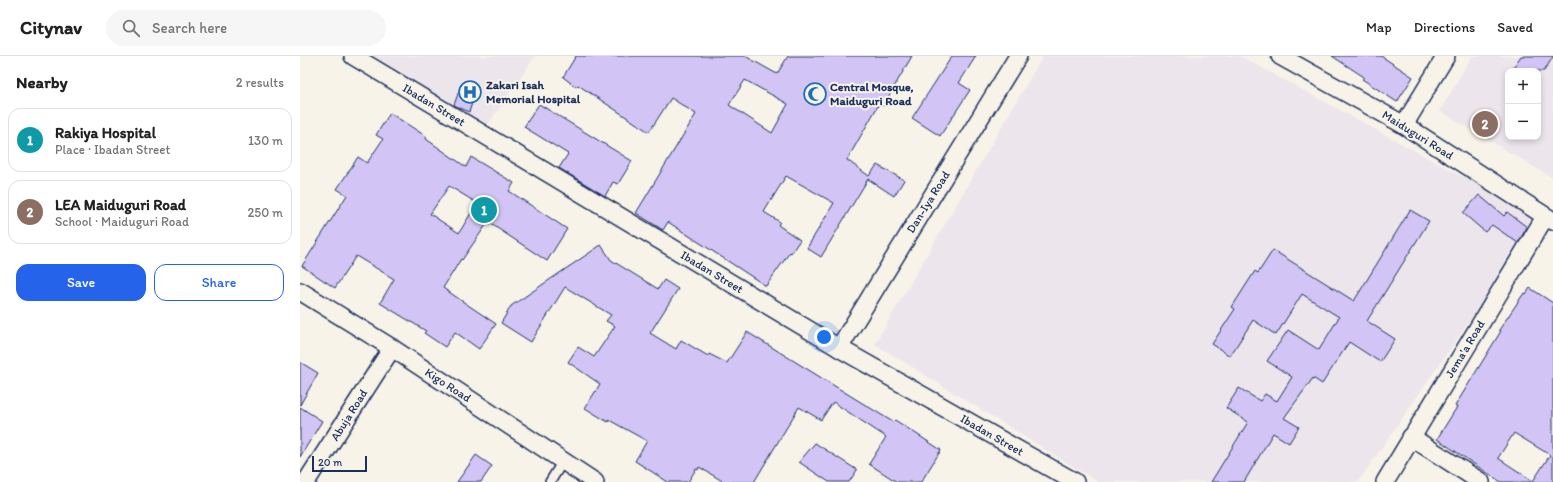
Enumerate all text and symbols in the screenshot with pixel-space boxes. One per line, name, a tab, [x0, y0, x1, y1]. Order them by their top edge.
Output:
search box	[106, 10, 386, 46]
text: Citynav	[20, 16, 82, 39]
icon: search	[120, 17, 142, 39]
text: Search here	[152, 19, 227, 37]
text: Map	[1366, 19, 1392, 36]
text: Directions	[1414, 19, 1475, 36]
text: Saved	[1497, 19, 1533, 36]
map controls	[1505, 68, 1541, 140]
button: +	[1505, 68, 1541, 104]
text: Nearby	[16, 72, 68, 92]
text: 2 results	[236, 75, 284, 90]
place label: Zakari Isah Memorial Hospital	[486, 78, 581, 107]
hospital icon: Zakari Isah Memorial Hospital	[457, 79, 483, 105]
place label: Central Mosque, Maiduguri Road	[830, 80, 914, 109]
street label: Ibadan Street	[400, 81, 468, 129]
mosque icon: Central Mosque, Maiduguri Road	[802, 81, 828, 107]
button: −	[1505, 104, 1541, 140]
street label: Maiduguri Road	[1380, 107, 1457, 163]
pin: 2	[1472, 109, 1498, 139]
text: Rakiya Hospital	[55, 124, 156, 142]
text: 1	[27, 133, 33, 148]
text: 130 m	[248, 133, 283, 148]
text: Place · Ibadan Street	[55, 142, 170, 157]
street label: Dan-Iya Road	[903, 168, 953, 236]
pin: 1	[471, 195, 497, 225]
text: LEA Maiduguri Road	[55, 196, 186, 214]
text: 2	[27, 205, 33, 220]
text: 250 m	[247, 205, 283, 220]
text: School · Maiduguri Road	[55, 214, 189, 229]
street label: Ibadan Street	[678, 248, 746, 296]
button: Save	[16, 264, 146, 301]
button: Share	[154, 264, 284, 301]
street label: Jema'a Road	[1442, 317, 1488, 380]
your location	[814, 327, 834, 347]
street label: Kigo Road	[422, 365, 474, 405]
street label: Abuja Road	[328, 386, 371, 443]
street label: Ibadan Street	[958, 411, 1026, 459]
scale bar	[312, 454, 367, 473]
text: 20 m	[318, 456, 342, 469]

